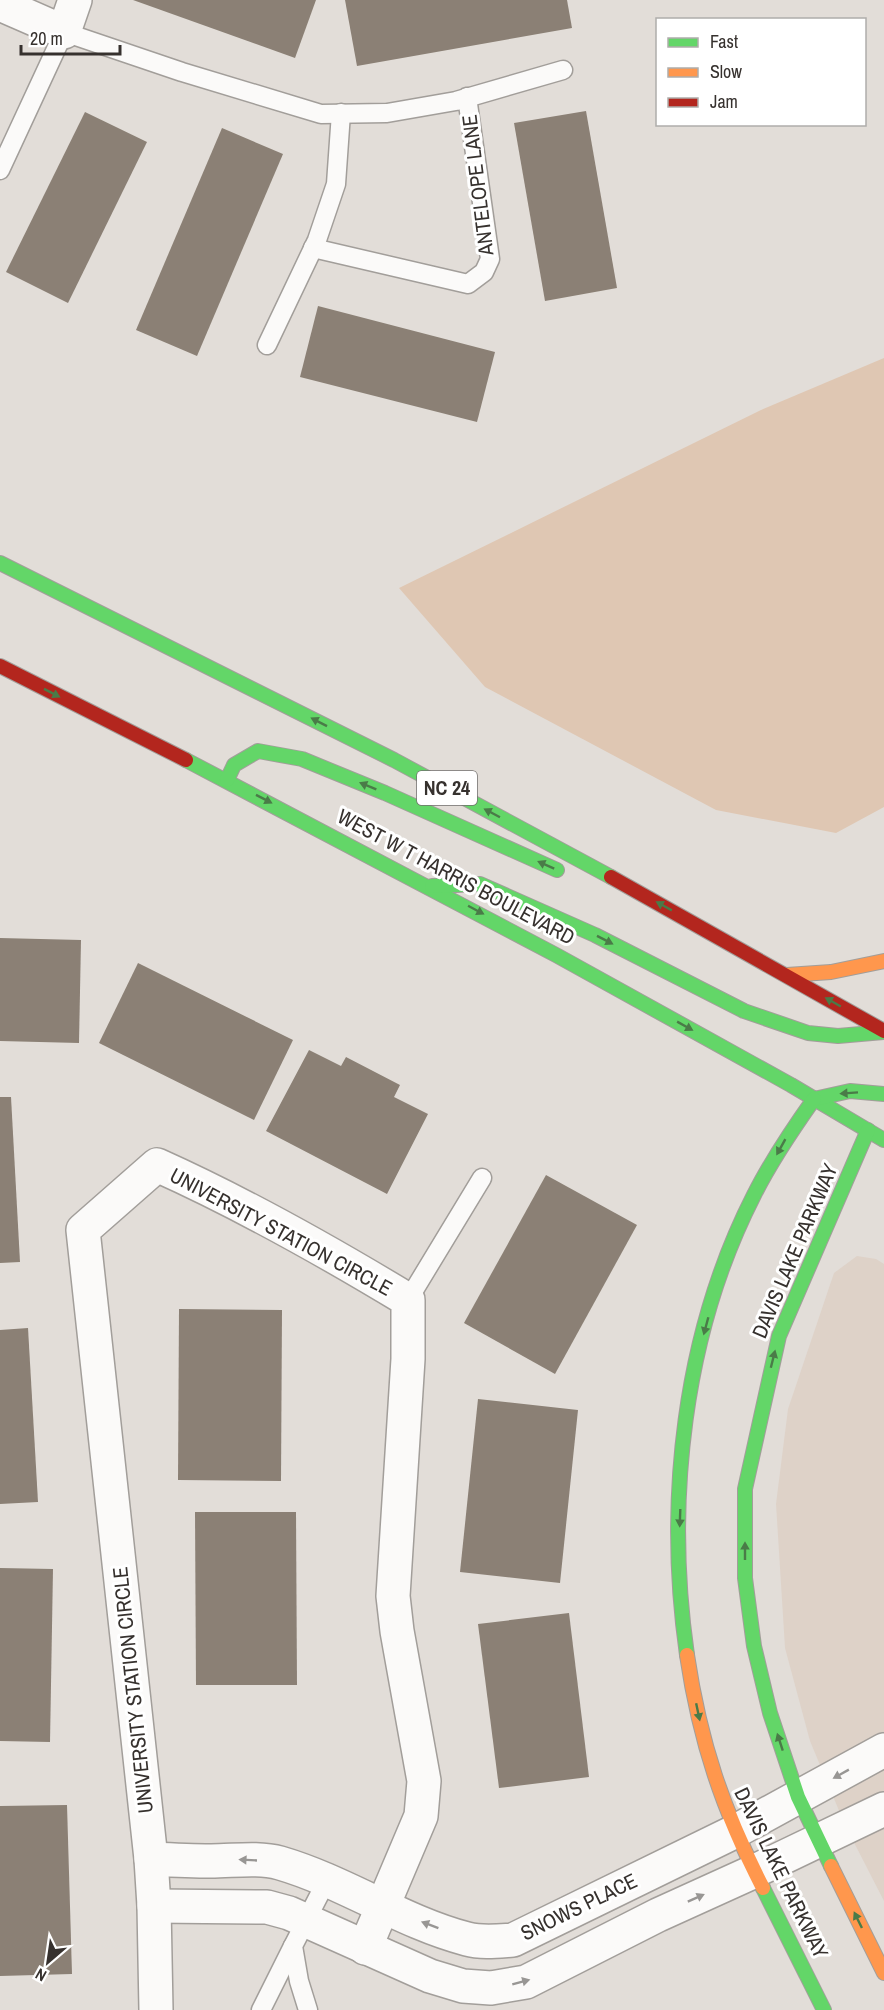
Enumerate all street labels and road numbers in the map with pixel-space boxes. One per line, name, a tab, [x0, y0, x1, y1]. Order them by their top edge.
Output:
street label: ANTELOPE LANE	[454, 113, 501, 258]
road number: NC 24	[417, 771, 477, 805]
street label: WEST W T HARRIS BOULEVARD	[333, 802, 580, 952]
street label: DAVIS LAKE PARKWAY	[745, 1159, 845, 1343]
street label: UNIVERSITY STATION CIRCLE	[165, 1161, 397, 1303]
street label: UNIVERSITY STATION CIRCLE	[105, 1565, 160, 1815]
street label: DAVIS LAKE PARKWAY	[727, 1782, 836, 1964]
street label: SNOWS PLACE	[516, 1866, 642, 1947]

